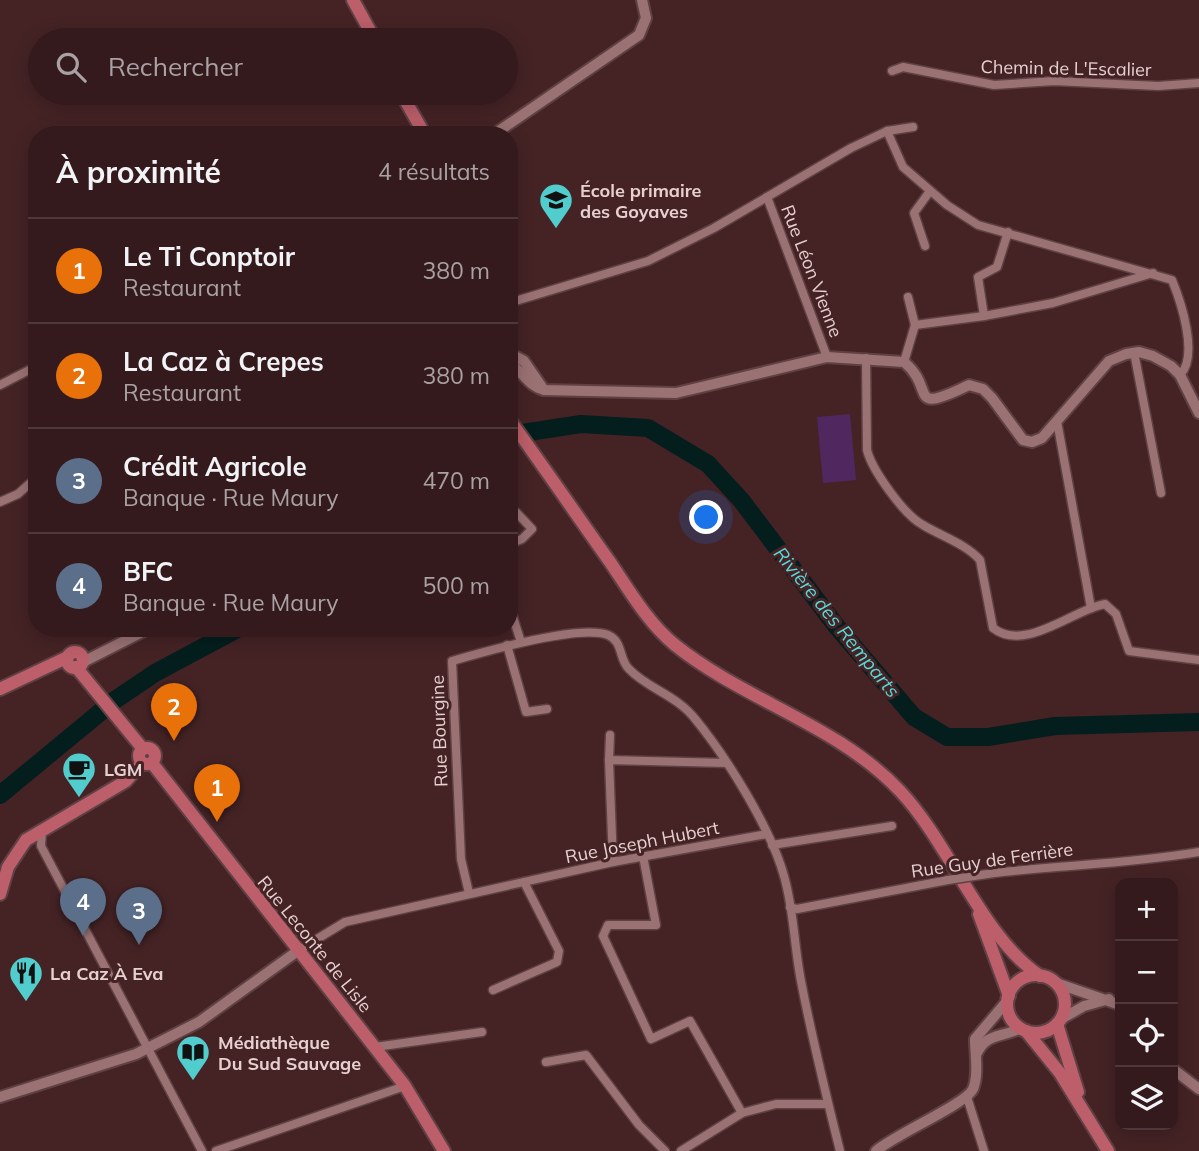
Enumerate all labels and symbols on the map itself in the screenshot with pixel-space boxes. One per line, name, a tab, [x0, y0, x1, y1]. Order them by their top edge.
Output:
street label: Chemin de L'Escalier	[980, 55, 1152, 81]
place label: École primaire des Goyaves	[580, 179, 702, 223]
school or university icon: École primaire des Goyaves	[537, 181, 575, 230]
street label: Rue Léon Vienne	[776, 202, 848, 340]
your location	[689, 500, 723, 534]
water label: Rivière des Remparts	[769, 542, 905, 702]
street label: Rue Bourgine	[426, 675, 452, 787]
pin: 2	[151, 683, 197, 741]
cafe icon: LGM	[60, 750, 98, 799]
place label: LGM	[104, 758, 142, 781]
pin: 1	[194, 764, 240, 822]
street label: Rue Joseph Hubert	[563, 816, 721, 868]
street label: Rue Guy de Ferrière	[910, 837, 1074, 883]
street label: Rue Leconte de Lisle	[253, 871, 377, 1017]
pin: 4	[60, 878, 106, 936]
pin: 3	[116, 887, 162, 945]
restaurant icon: La Caz À Eva	[7, 954, 45, 1003]
place label: La Caz À Eva	[50, 962, 164, 985]
place label: Médiathèque Du Sud Sauvage	[218, 1031, 361, 1075]
library icon: Médiathèque Du Sud Sauvage	[174, 1033, 212, 1082]

